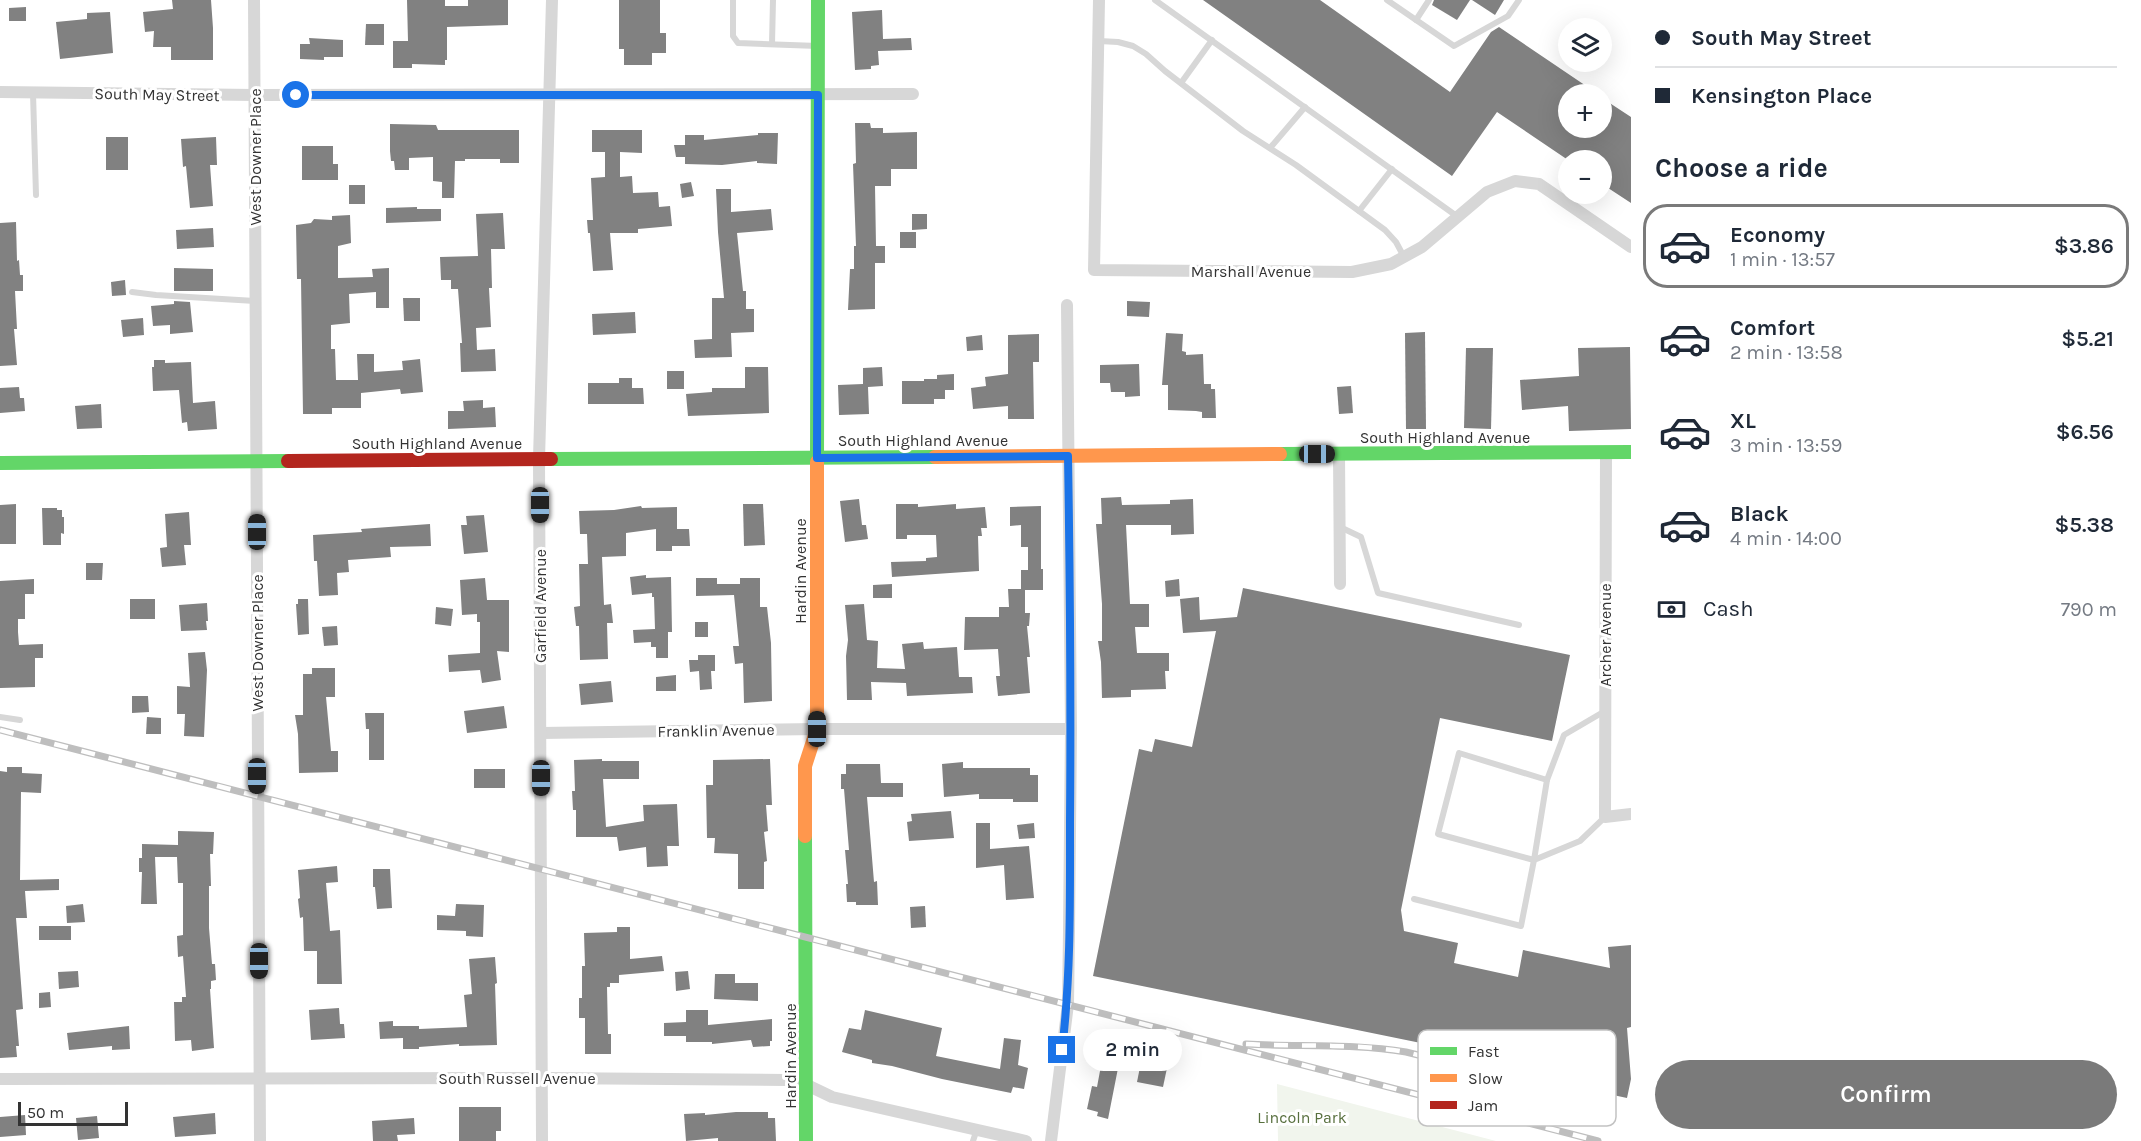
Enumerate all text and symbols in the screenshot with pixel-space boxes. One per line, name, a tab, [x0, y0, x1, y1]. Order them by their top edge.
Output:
map controls	[1558, 18, 1612, 204]
button: layers	[1558, 18, 1612, 72]
text: South May Street	[1691, 25, 1871, 51]
route start	[282, 81, 309, 108]
text: Kensington Place	[1691, 83, 1872, 109]
street label: South May Street	[94, 84, 220, 105]
button: +	[1558, 84, 1612, 138]
street label: West Downer Place	[246, 88, 265, 226]
button: −	[1558, 150, 1612, 204]
text: Choose a ride	[1655, 152, 1828, 184]
icon: car	[1658, 219, 1712, 273]
text: Economy	[1730, 222, 1825, 248]
text: $3.86	[2054, 233, 2114, 259]
text: 1 min · 13:57	[1730, 248, 1835, 271]
street label: Marshall Avenue	[1191, 262, 1311, 281]
icon: car	[1658, 312, 1712, 366]
text: Comfort	[1730, 315, 1815, 341]
text: $5.21	[2061, 326, 2114, 352]
text: 2 min · 13:58	[1730, 341, 1843, 364]
icon: car	[1658, 405, 1712, 459]
text: XL	[1730, 408, 1756, 434]
text: $6.56	[2056, 419, 2114, 445]
street label: South Highland Avenue	[1360, 428, 1530, 447]
street label: South Highland Avenue	[838, 431, 1008, 450]
street label: South Highland Avenue	[352, 434, 522, 453]
text: 3 min · 13:59	[1730, 434, 1842, 457]
car	[1299, 445, 1335, 463]
car	[531, 487, 549, 523]
icon: car	[1658, 498, 1712, 552]
text: Black	[1730, 501, 1789, 527]
text: $5.38	[2054, 512, 2114, 538]
car	[248, 514, 266, 550]
street label: Hardin Avenue	[791, 518, 810, 624]
text: 4 min · 14:00	[1730, 527, 1842, 550]
street label: Garfield Avenue	[531, 549, 550, 663]
street label: West Downer Place	[248, 574, 267, 712]
street label: Archer Avenue	[1596, 583, 1615, 687]
icon: cash	[1655, 593, 1688, 626]
text: Cash	[1703, 596, 1753, 622]
text: 790 m	[2061, 598, 2117, 621]
car	[808, 711, 826, 747]
street label: Franklin Avenue	[657, 720, 775, 741]
car	[248, 758, 266, 794]
car	[532, 760, 550, 796]
car	[250, 943, 268, 979]
street label: Hardin Avenue	[781, 1003, 800, 1109]
callout: 2 min	[1083, 1029, 1182, 1071]
legend	[1418, 1030, 1616, 1126]
route end	[1048, 1036, 1075, 1063]
text: 2 min	[1105, 1038, 1160, 1061]
text: Fast	[1468, 1042, 1499, 1061]
button: Confirm	[1655, 1060, 2117, 1129]
street label: South Russell Avenue	[438, 1069, 596, 1088]
text: Slow	[1468, 1069, 1503, 1088]
text: Jam	[1468, 1096, 1498, 1115]
scale bar	[18, 1099, 128, 1126]
text: 50 m	[27, 1103, 64, 1122]
park label: Lincoln Park	[1257, 1108, 1347, 1127]

